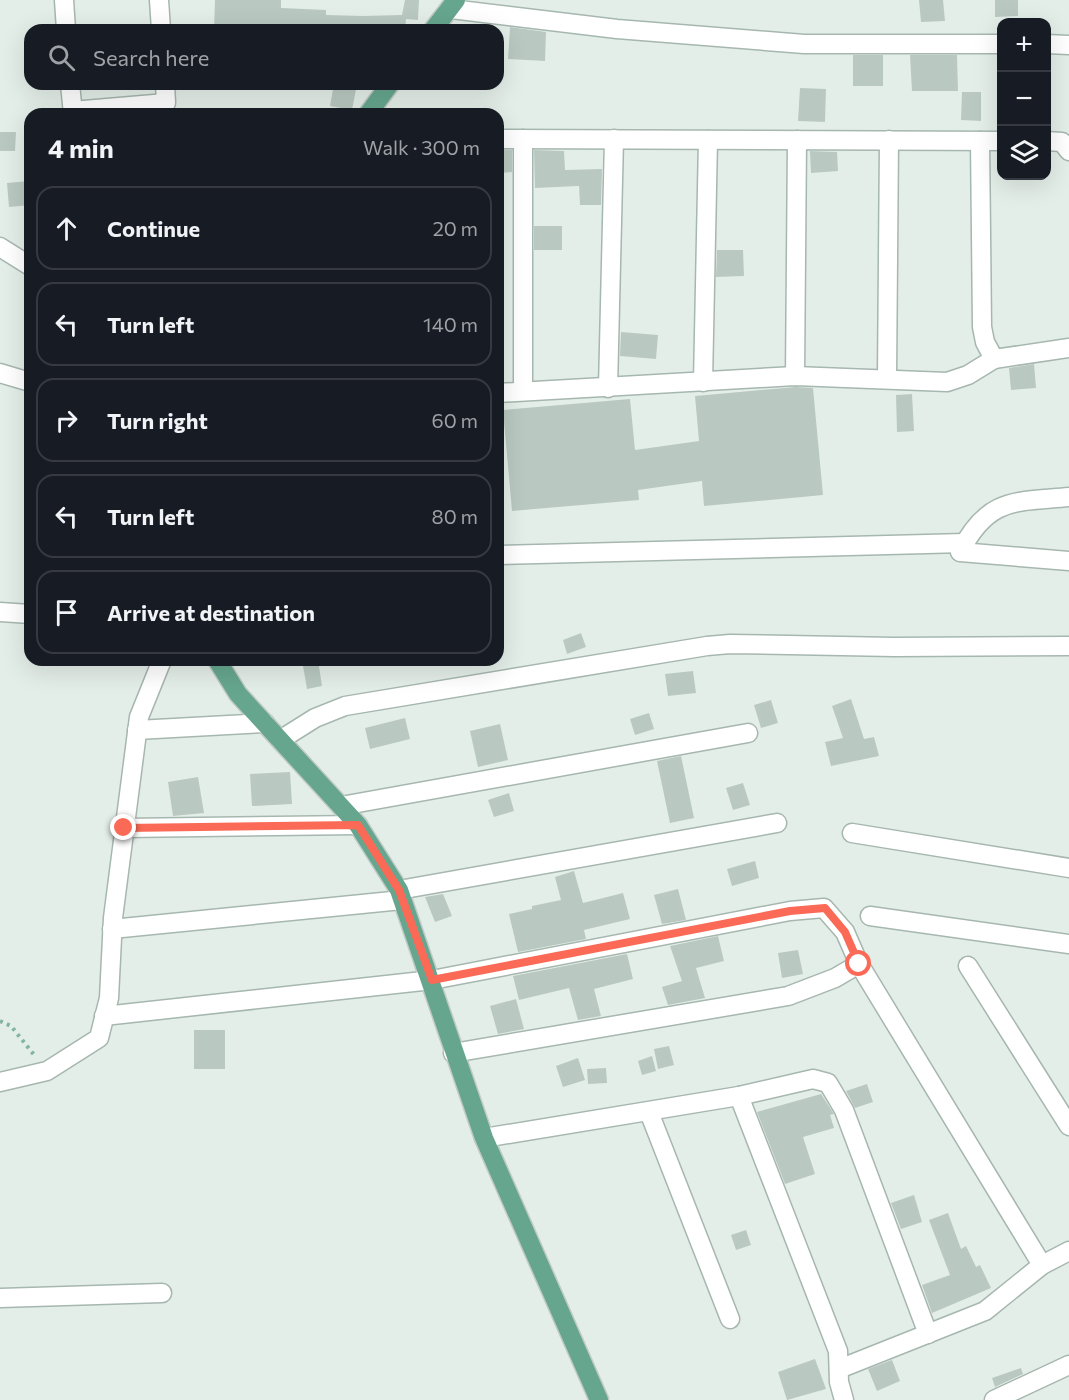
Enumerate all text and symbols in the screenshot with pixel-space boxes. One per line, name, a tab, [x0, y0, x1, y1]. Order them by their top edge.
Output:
map controls	[997, 18, 1051, 180]
button: +	[997, 18, 1051, 72]
search box	[24, 24, 504, 90]
icon: search	[45, 41, 78, 74]
text: Search here	[93, 44, 209, 71]
button: −	[997, 72, 1051, 126]
button: layers	[997, 126, 1051, 180]
text: 4 min	[48, 132, 114, 163]
text: Walk · 300 m	[363, 135, 480, 159]
icon: ahead	[50, 212, 83, 245]
text: Continue	[107, 215, 200, 242]
text: 20 m	[433, 216, 478, 240]
icon: left	[50, 308, 83, 341]
text: Turn left	[107, 311, 194, 338]
text: 140 m	[423, 312, 478, 336]
icon: right	[50, 404, 83, 437]
text: Turn right	[107, 407, 208, 434]
text: 60 m	[432, 408, 478, 432]
icon: left	[50, 500, 83, 533]
text: Turn left	[107, 503, 194, 530]
text: 80 m	[432, 504, 478, 528]
icon: arrive	[50, 596, 83, 629]
text: Arrive at destination	[107, 599, 315, 626]
route end	[110, 814, 136, 840]
route start	[845, 950, 871, 976]

